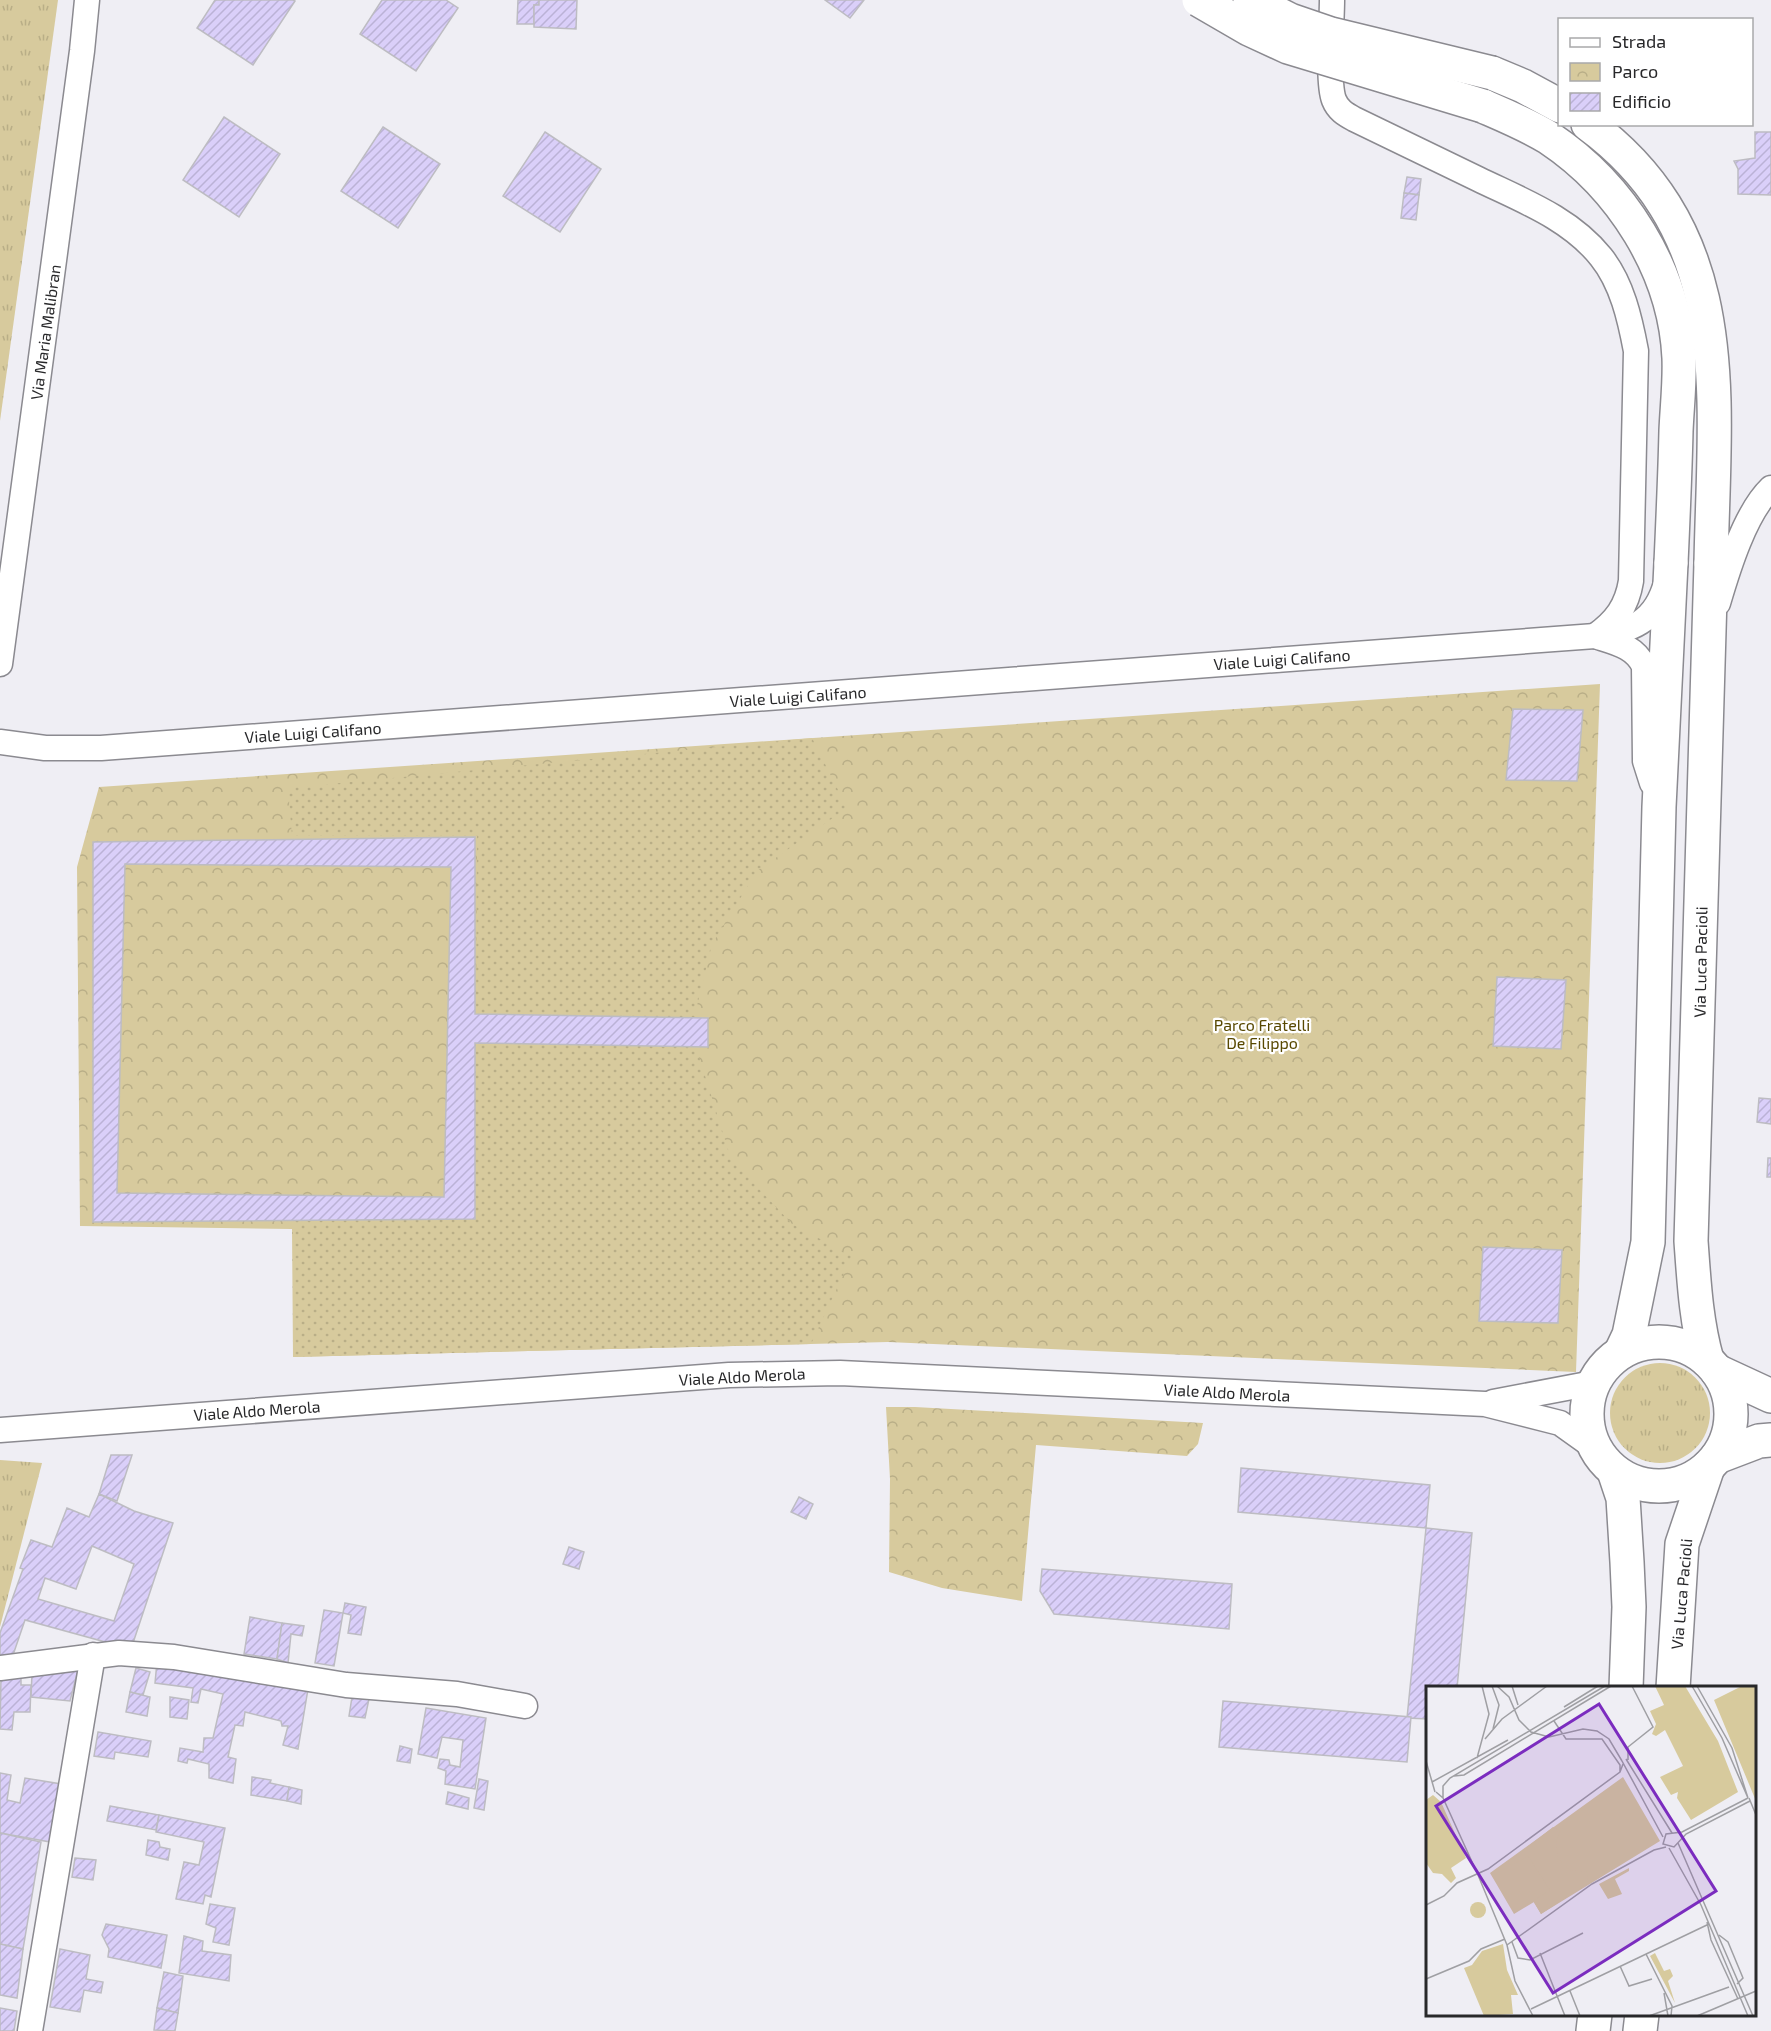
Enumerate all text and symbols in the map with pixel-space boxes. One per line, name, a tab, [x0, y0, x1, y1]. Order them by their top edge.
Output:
legend	[1558, 18, 1753, 126]
text: Strada	[1612, 30, 1666, 52]
text: Parco	[1612, 60, 1658, 82]
text: Edificio	[1612, 90, 1671, 112]
street label: Via Maria Malibran	[26, 263, 64, 401]
street label: Viale Luigi Califano	[1213, 645, 1351, 673]
street label: Viale Luigi Califano	[729, 682, 867, 710]
street label: Viale Luigi Califano	[244, 718, 382, 746]
street label: Via Luca Pacioli	[1690, 906, 1710, 1018]
park label: Parco Fratelli De Filippo	[1214, 1015, 1310, 1052]
street label: Viale Aldo Merola	[678, 1363, 806, 1389]
street label: Viale Aldo Merola	[1163, 1379, 1291, 1405]
street label: Viale Aldo Merola	[193, 1396, 321, 1424]
street label: Via Luca Pacioli	[1667, 1538, 1695, 1650]
inset map	[1426, 1686, 1756, 2016]

